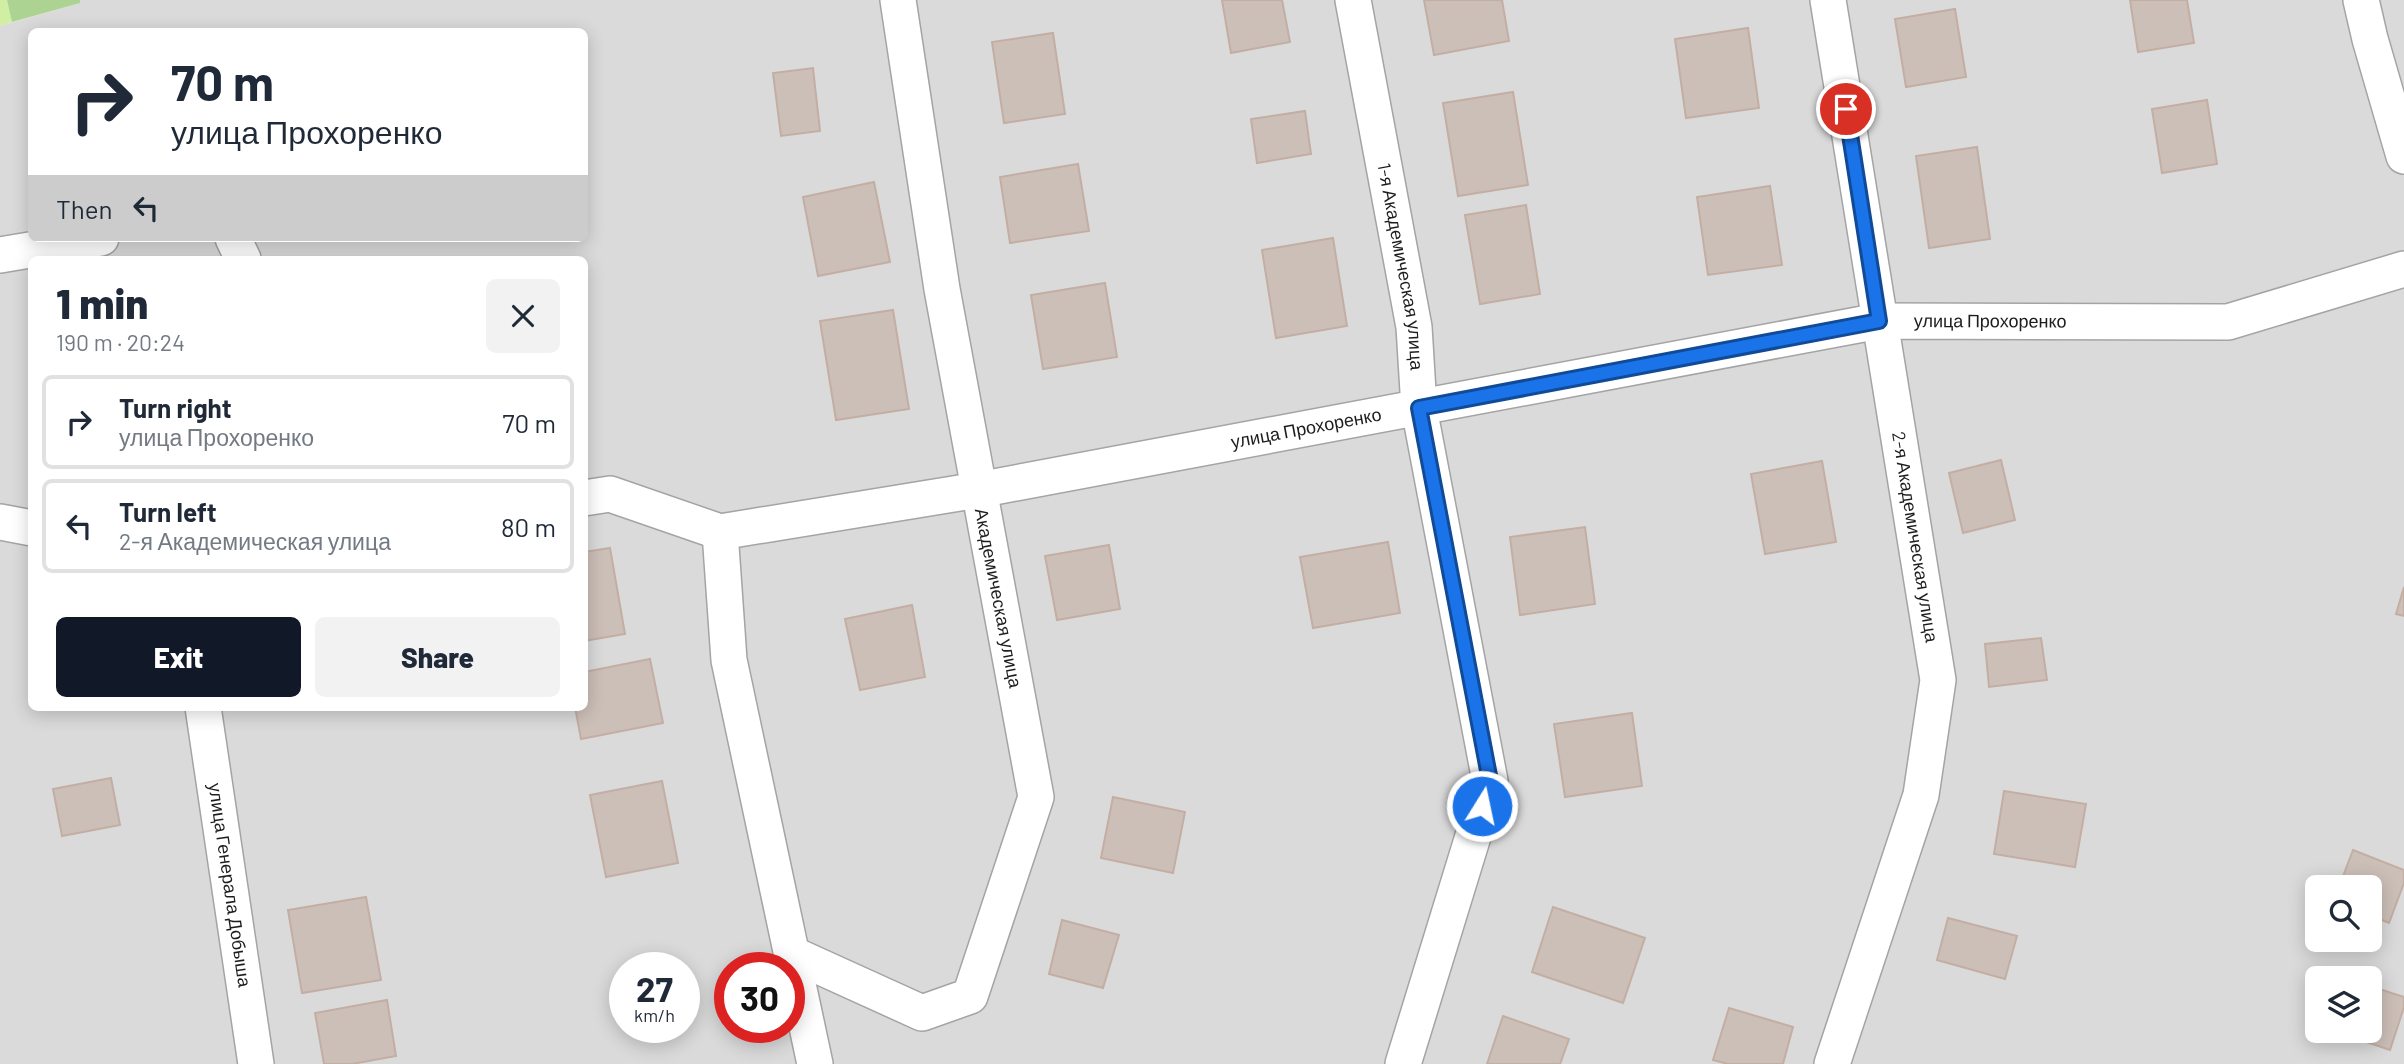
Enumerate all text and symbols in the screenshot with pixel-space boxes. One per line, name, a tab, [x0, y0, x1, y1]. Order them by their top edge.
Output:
text: 70 m	[171, 52, 274, 111]
icon: right	[56, 56, 147, 147]
pin	[1816, 79, 1876, 139]
icon: arrive	[1827, 90, 1865, 128]
text: улица Прохоренко	[171, 112, 442, 150]
street label: 1-я Академическая улица	[1374, 161, 1429, 372]
icon: left	[127, 189, 165, 227]
text: Then	[56, 193, 113, 224]
text: 1 min	[56, 277, 148, 327]
button: close	[486, 279, 560, 353]
street label: улица Прохоренко	[1914, 309, 2067, 332]
text: 190 m · 20:24	[56, 328, 185, 356]
text: Turn right	[119, 392, 232, 423]
icon: right	[60, 403, 98, 441]
street label: улица Прохоренко	[1229, 403, 1383, 452]
text: 70 m	[502, 407, 556, 438]
text: улица Прохоренко	[119, 423, 314, 451]
street label: 2-я Академическая улица	[1888, 430, 1944, 645]
text: Turn left	[119, 496, 217, 527]
street label: Академическая улица	[971, 506, 1027, 691]
icon: left	[60, 507, 98, 545]
text: 80 m	[501, 511, 556, 542]
text: 2-я Академическая улица	[119, 527, 391, 555]
button: Exit	[56, 617, 301, 697]
button: Share	[315, 617, 560, 697]
position arrow	[1445, 769, 1519, 843]
street label: улица Генерала Добыша	[204, 781, 257, 989]
map controls	[2305, 875, 2382, 1043]
button: search	[2305, 875, 2382, 952]
speed limit sign: 30	[714, 952, 805, 1043]
button: layers	[2305, 966, 2382, 1043]
text: 27	[636, 967, 673, 1009]
text: km/h	[634, 1004, 675, 1026]

